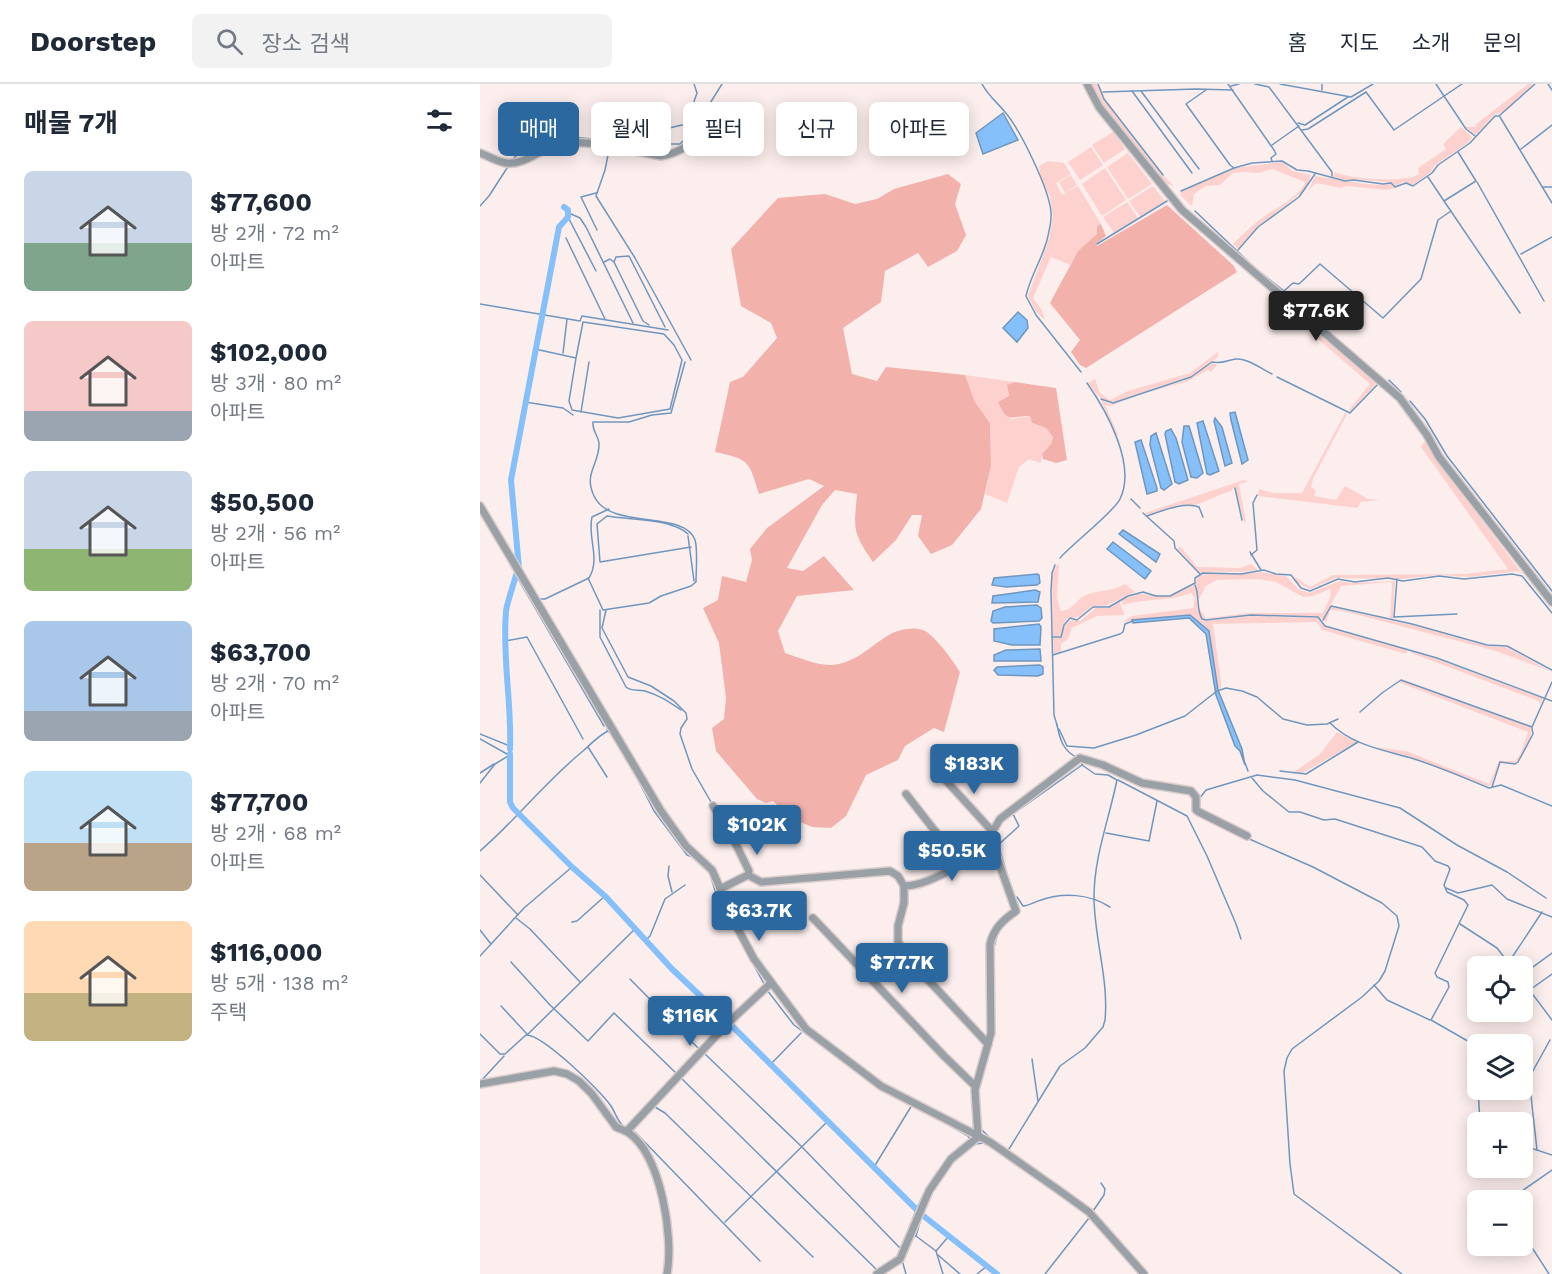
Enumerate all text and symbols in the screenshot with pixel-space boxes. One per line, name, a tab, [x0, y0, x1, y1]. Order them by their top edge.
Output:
search box	[192, 14, 612, 68]
text: Doorstep	[30, 25, 156, 58]
icon: search	[213, 25, 246, 58]
text: 홈	[1288, 30, 1307, 55]
text: 지도	[1340, 30, 1379, 55]
text: 소개	[1412, 30, 1450, 55]
text: 문의	[1483, 30, 1522, 55]
text: 장소 검색	[261, 31, 350, 56]
chip: 매매	[498, 102, 579, 156]
chip: 월세	[591, 102, 671, 156]
chip: 필터	[683, 102, 764, 156]
chip: 신규	[776, 102, 857, 156]
chip: 아파트	[869, 102, 969, 156]
icon: filters	[423, 104, 456, 137]
text: 매물 7개	[24, 108, 118, 138]
text: $77,600	[210, 187, 312, 217]
icon: home	[72, 195, 144, 267]
text: 방 2개 · 72 m²	[210, 221, 339, 245]
text: 아파트	[210, 250, 265, 274]
pin: $77.6K	[1267, 291, 1365, 342]
text: $77.6K	[1283, 298, 1349, 322]
text: $102,000	[210, 337, 328, 367]
icon: home	[72, 345, 144, 417]
text: 방 3개 · 80 m²	[210, 371, 341, 395]
text: 아파트	[210, 400, 265, 424]
text: $50,500	[210, 487, 315, 517]
icon: home	[72, 495, 144, 567]
text: 방 2개 · 56 m²	[210, 521, 340, 545]
text: 아파트	[210, 550, 265, 574]
text: $63,700	[210, 637, 311, 667]
icon: home	[72, 645, 144, 717]
text: 방 2개 · 70 m²	[210, 671, 339, 695]
text: 아파트	[210, 700, 265, 724]
pin: $183K	[932, 744, 1016, 795]
text: $183K	[944, 751, 1004, 775]
text: $77,700	[210, 787, 308, 817]
icon: home	[72, 795, 144, 867]
pin: $102K	[715, 805, 799, 856]
text: $102K	[727, 812, 787, 836]
text: 방 2개 · 68 m²	[210, 821, 341, 845]
pin: $50.5K	[903, 831, 1001, 882]
text: $50.5K	[918, 838, 986, 862]
text: 아파트	[210, 850, 265, 874]
pin: $63.7K	[710, 891, 808, 942]
text: $63.7K	[726, 898, 792, 922]
text: $116,000	[210, 937, 323, 967]
pin: $77.7K	[853, 943, 951, 994]
icon: home	[72, 945, 144, 1017]
text: $77.7K	[870, 950, 934, 974]
map controls	[1467, 956, 1533, 1256]
button: locate	[1467, 956, 1533, 1022]
text: 방 5개 · 138 m²	[210, 971, 348, 995]
pin: $116K	[648, 996, 732, 1047]
text: 주택	[210, 1000, 247, 1024]
text: $116K	[662, 1003, 718, 1027]
button: layers	[1467, 1034, 1533, 1100]
button: +	[1467, 1112, 1533, 1178]
button: −	[1467, 1190, 1533, 1256]

